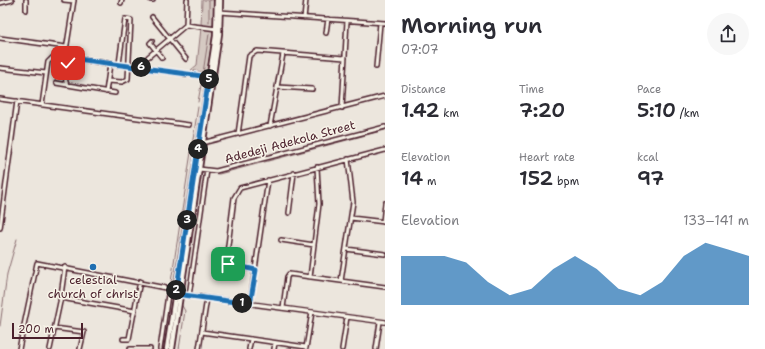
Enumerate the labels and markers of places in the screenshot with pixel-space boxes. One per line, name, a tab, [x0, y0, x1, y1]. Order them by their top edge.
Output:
pin	[51, 46, 85, 80]
pin: 6	[131, 57, 151, 77]
pin: 5	[199, 69, 219, 89]
pin: 4	[188, 139, 208, 159]
pin: 3	[177, 210, 197, 230]
pin	[211, 247, 245, 281]
marker: celestial church of christ	[88, 262, 98, 272]
place label: celestial church of christ	[48, 272, 138, 302]
pin: 2	[166, 280, 186, 300]
pin: 1	[232, 293, 252, 313]

